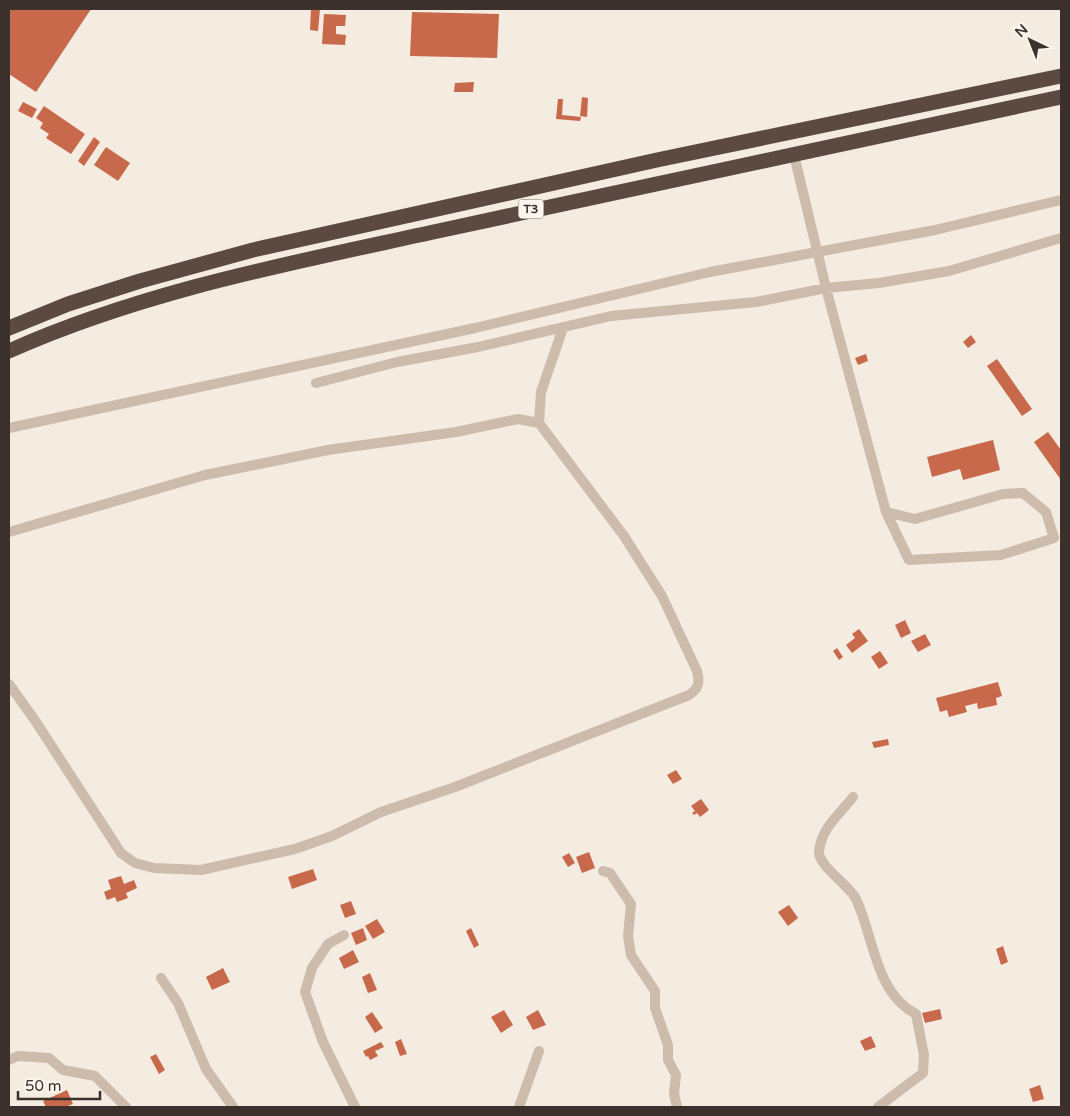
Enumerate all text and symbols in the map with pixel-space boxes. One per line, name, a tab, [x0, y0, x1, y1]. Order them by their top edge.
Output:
north arrow	[1005, 15, 1055, 65]
text: N	[1012, 21, 1031, 41]
road number: T3	[518, 200, 544, 218]
scale bar	[18, 1068, 100, 1100]
text: 50 m	[25, 1077, 62, 1095]

